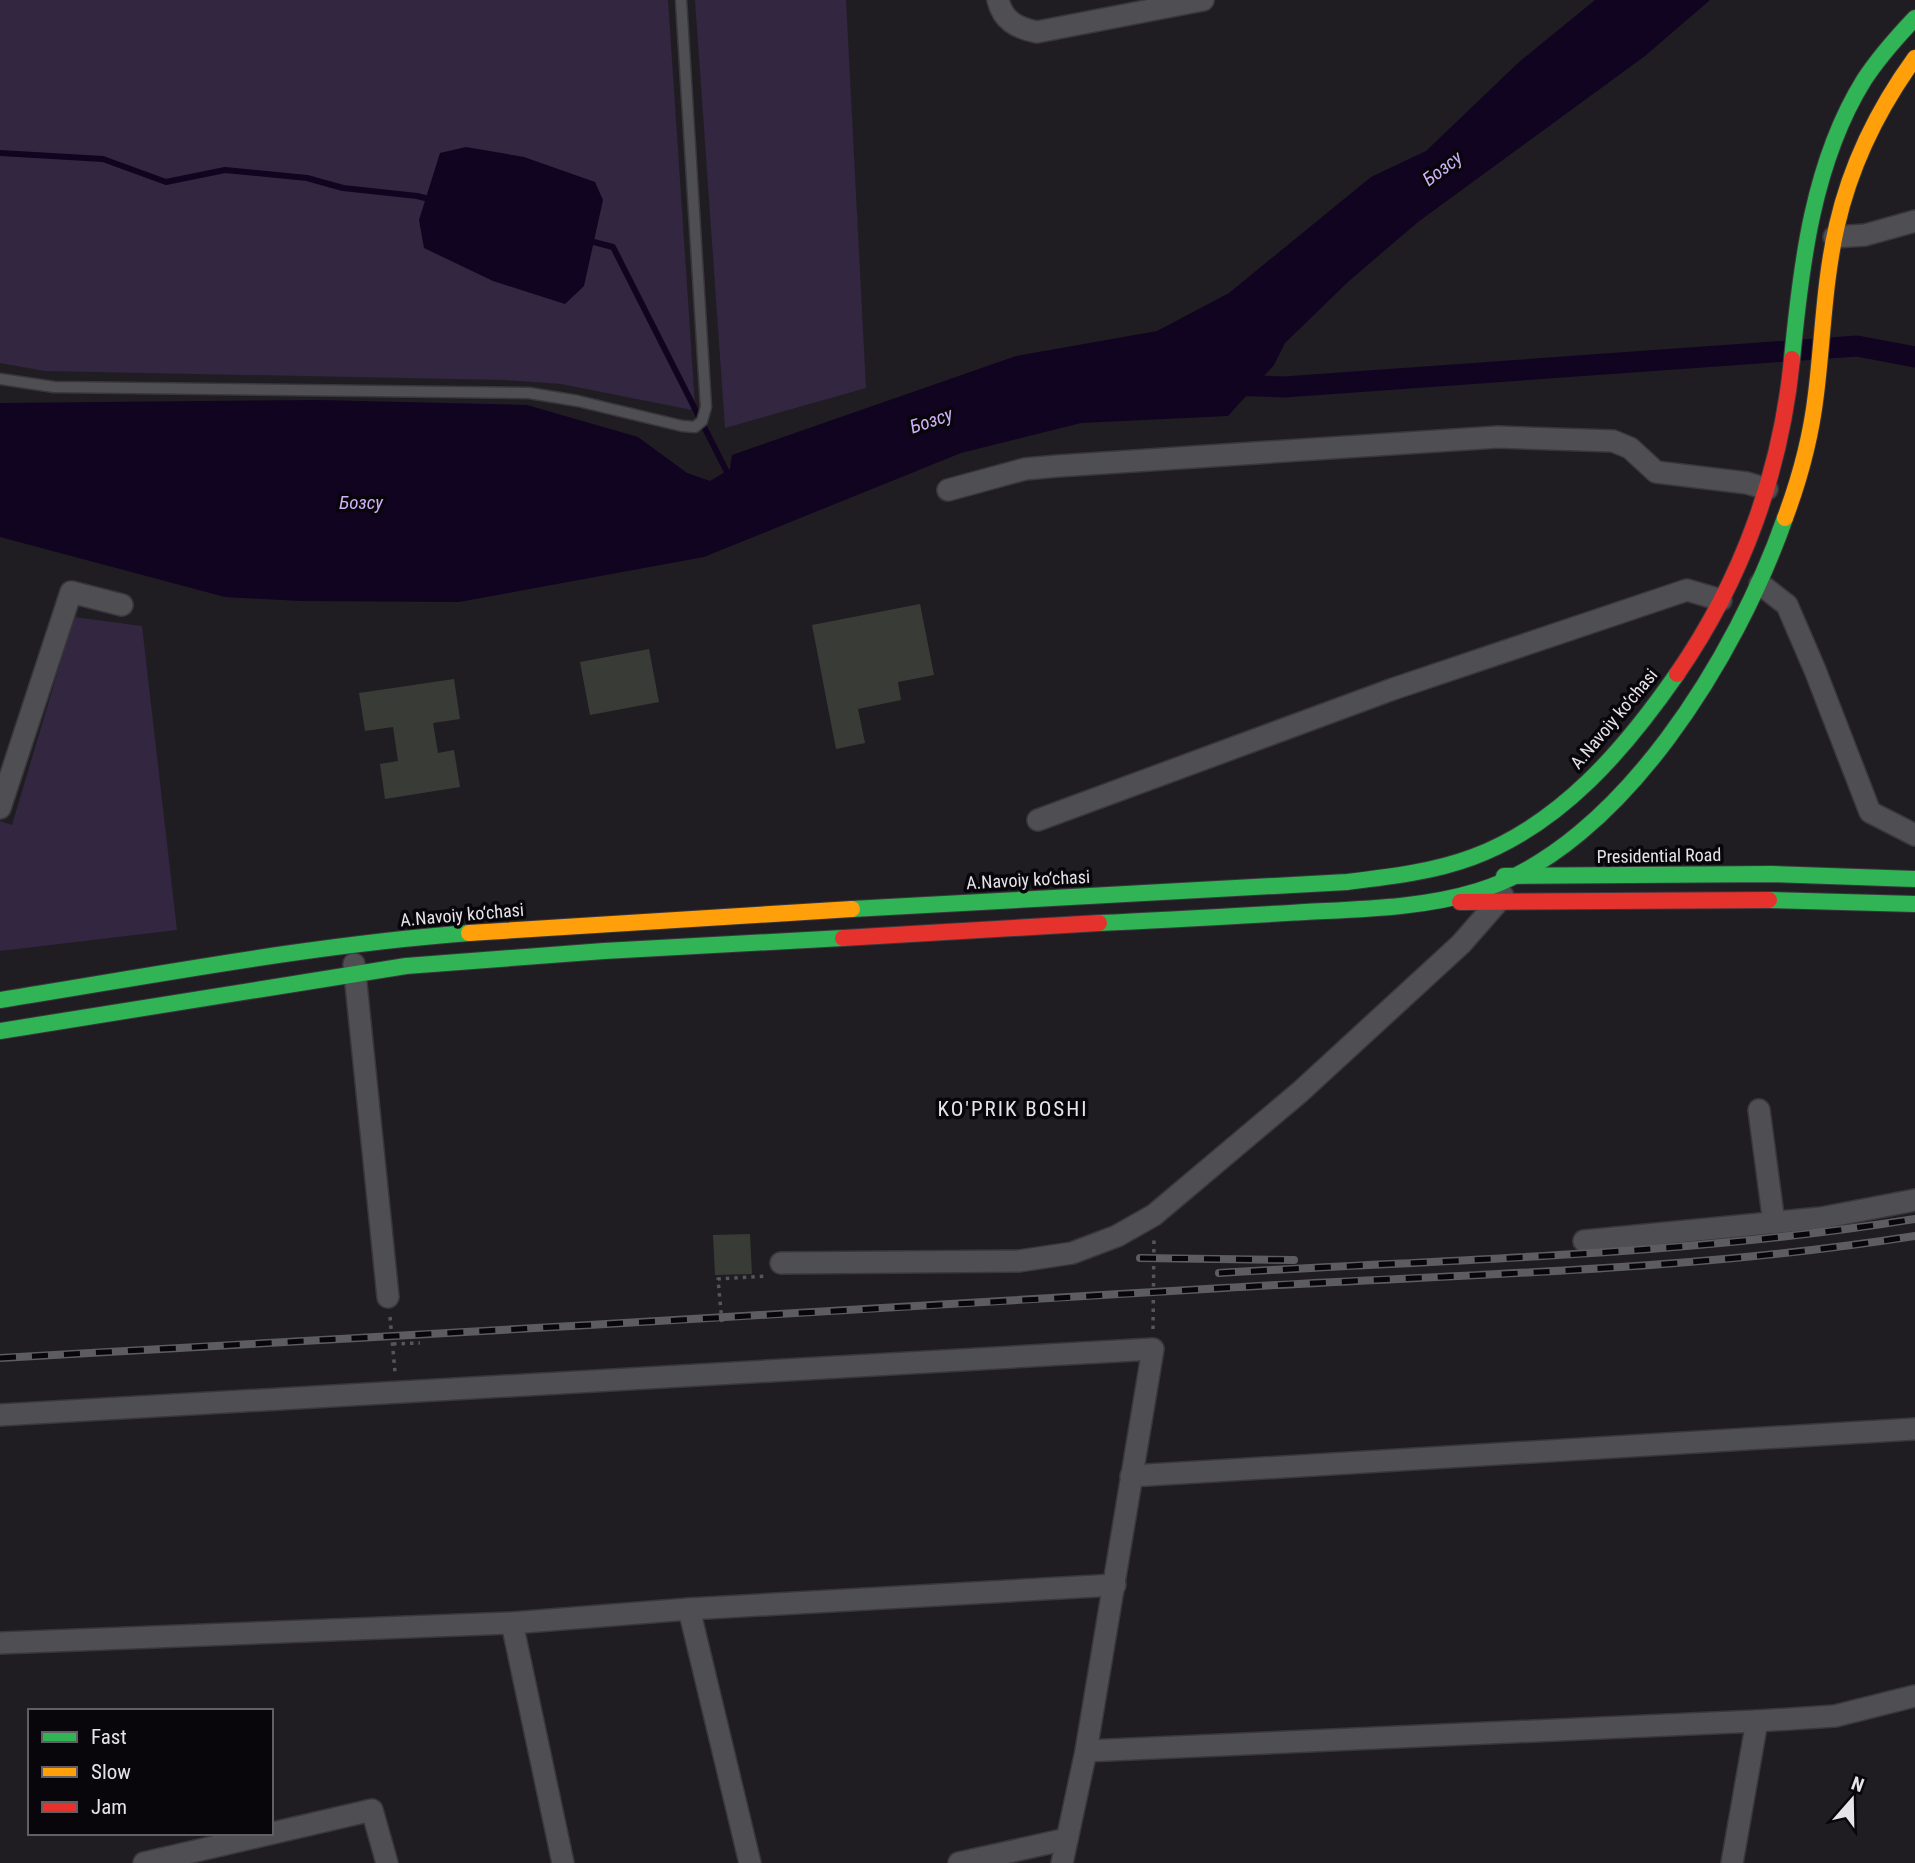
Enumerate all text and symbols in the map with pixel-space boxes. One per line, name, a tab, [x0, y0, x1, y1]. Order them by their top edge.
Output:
water label: Бозсу	[1418, 145, 1468, 191]
water label: Бозсу	[907, 402, 957, 438]
water label: Бозсу	[339, 491, 384, 514]
street label: A.Navoiy ko‘chasi	[1566, 664, 1662, 773]
street label: Presidential Road	[1596, 844, 1721, 867]
street label: A.Navoiy ko‘chasi	[965, 866, 1090, 893]
street label: A.Navoiy ko‘chasi	[399, 899, 525, 930]
district label: KO'PRIK BOSHI	[938, 1097, 1089, 1121]
legend	[28, 1709, 273, 1835]
text: Fast	[91, 1725, 127, 1749]
text: Slow	[91, 1760, 131, 1784]
north arrow	[1817, 1765, 1887, 1835]
text: N	[1848, 1772, 1867, 1797]
text: Jam	[91, 1795, 127, 1819]

